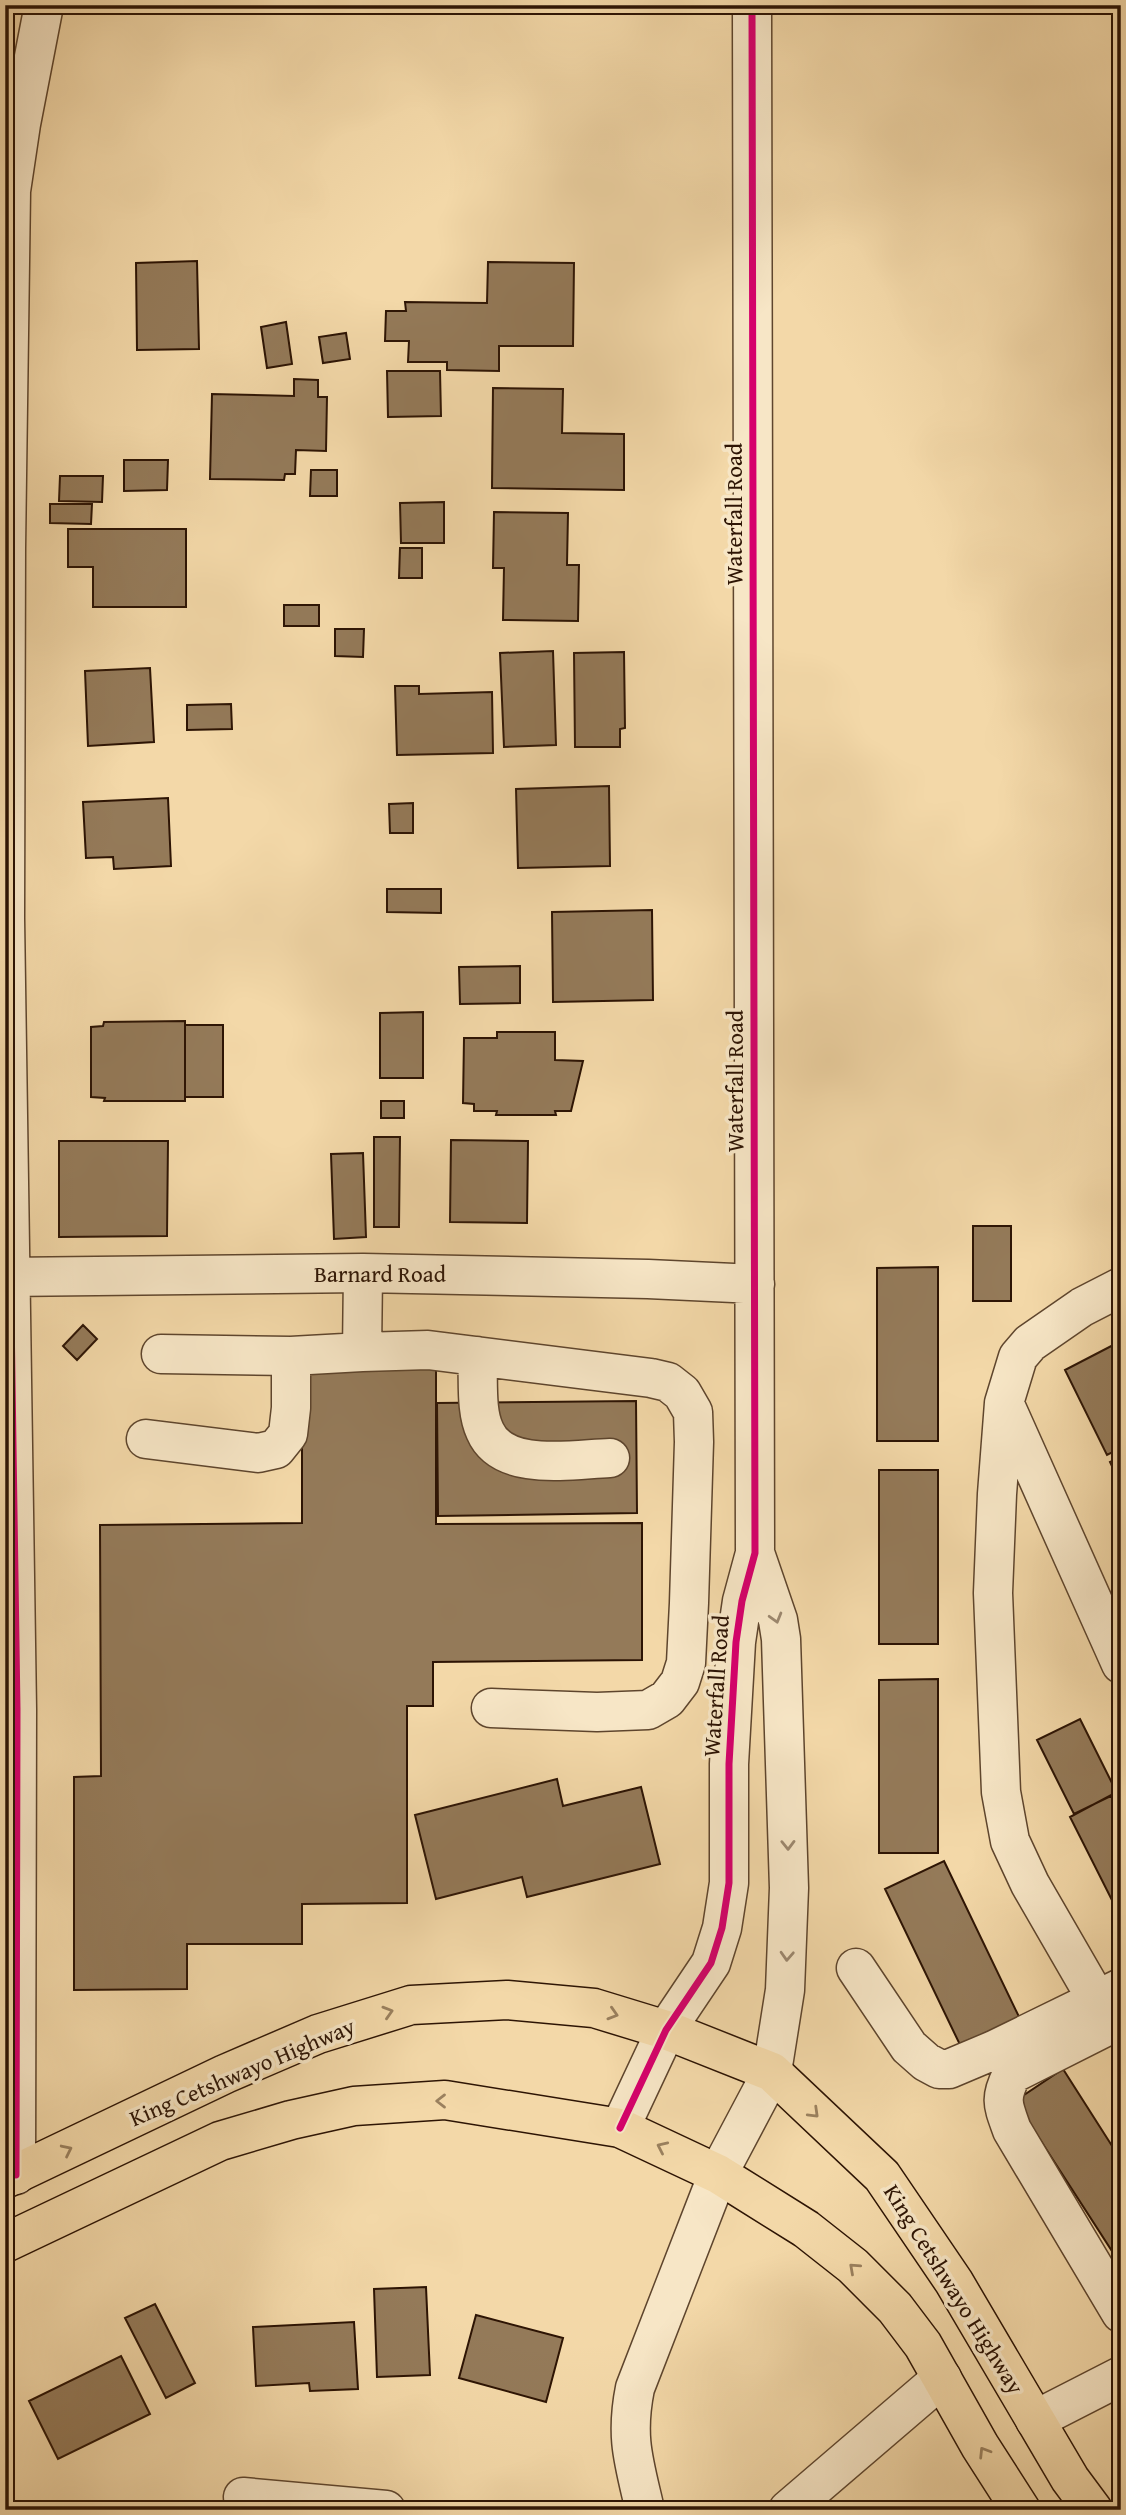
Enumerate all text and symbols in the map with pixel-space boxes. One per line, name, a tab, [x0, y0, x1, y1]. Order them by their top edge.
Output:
street label: Waterfall Road	[717, 442, 750, 585]
street label: Waterfall Road	[718, 1009, 751, 1152]
street label: Barnard Road	[314, 1257, 447, 1290]
one-way arrow	[768, 1612, 783, 1624]
street label: Waterfall Road	[694, 1613, 737, 1758]
one-way arrow	[780, 1840, 796, 1851]
one-way arrow	[779, 1951, 794, 1962]
one-way arrow	[382, 2006, 394, 2021]
one-way arrow	[607, 2006, 619, 2021]
street label: King Cetshwayo Highway	[124, 2009, 360, 2134]
one-way arrow	[435, 2093, 446, 2109]
one-way arrow	[806, 2104, 819, 2117]
one-way arrow	[657, 2141, 669, 2155]
one-way arrow	[60, 2145, 72, 2159]
street label: King Cetshwayo Highway	[876, 2177, 1033, 2401]
one-way arrow	[849, 2264, 862, 2276]
one-way arrow	[979, 2447, 992, 2460]

